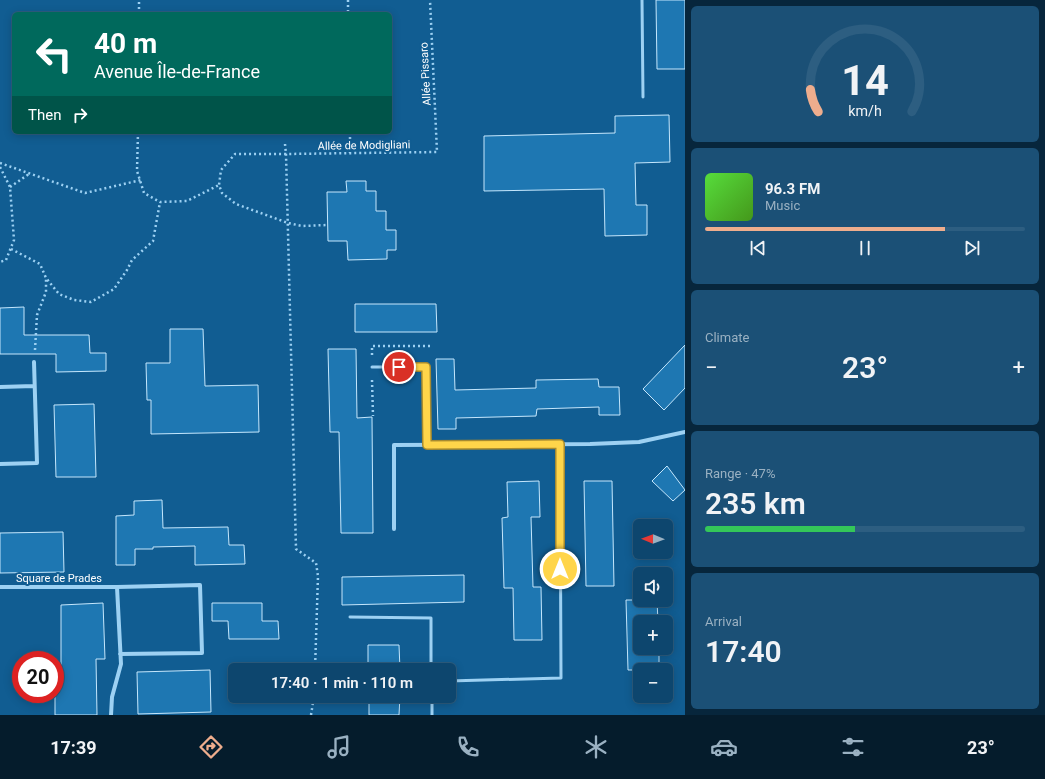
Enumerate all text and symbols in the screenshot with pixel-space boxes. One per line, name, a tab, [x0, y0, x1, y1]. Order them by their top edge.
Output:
text: 40 m	[94, 27, 157, 60]
icon: left	[28, 28, 80, 80]
street label: Allée Pissaro	[417, 42, 434, 106]
text: 14	[841, 56, 889, 105]
text: Avenue Île-de-France	[94, 61, 260, 82]
text: km/h	[848, 102, 882, 118]
icon: right	[69, 104, 91, 126]
text: Then	[28, 106, 61, 124]
street label: Allée de Modigliani	[318, 138, 410, 153]
text: 96.3 FM	[765, 180, 820, 198]
text: Music	[765, 198, 800, 213]
icon: previous	[747, 237, 769, 259]
icon: pause	[854, 237, 876, 259]
icon: next	[961, 237, 983, 259]
text: Climate	[705, 330, 749, 345]
pin	[382, 350, 416, 384]
text: 23°	[842, 350, 888, 385]
text: −	[705, 355, 718, 380]
text: +	[1013, 355, 1025, 380]
icon: arrive	[388, 356, 410, 378]
text: Range · 47%	[705, 466, 775, 481]
text: 235 km	[705, 486, 806, 521]
north arrow	[633, 519, 673, 559]
map controls	[633, 519, 673, 703]
position arrow	[539, 548, 581, 590]
button: sound	[633, 567, 673, 607]
street label: Square de Prades	[16, 572, 102, 585]
text: Arrival	[705, 614, 742, 629]
button: +	[633, 615, 673, 655]
text: 17:40	[705, 634, 782, 669]
speed limit sign: 20	[12, 651, 64, 703]
button: −	[633, 663, 673, 703]
text: 17:40 · 1 min · 110 m	[271, 674, 413, 692]
icon: directions	[197, 733, 225, 761]
icon: music	[325, 733, 353, 761]
icon: phone	[454, 733, 482, 761]
icon: climate	[582, 733, 610, 761]
icon: car	[710, 733, 738, 761]
icon: filters	[839, 733, 867, 761]
text: 17:39	[50, 737, 97, 758]
text: 23°	[967, 737, 995, 758]

